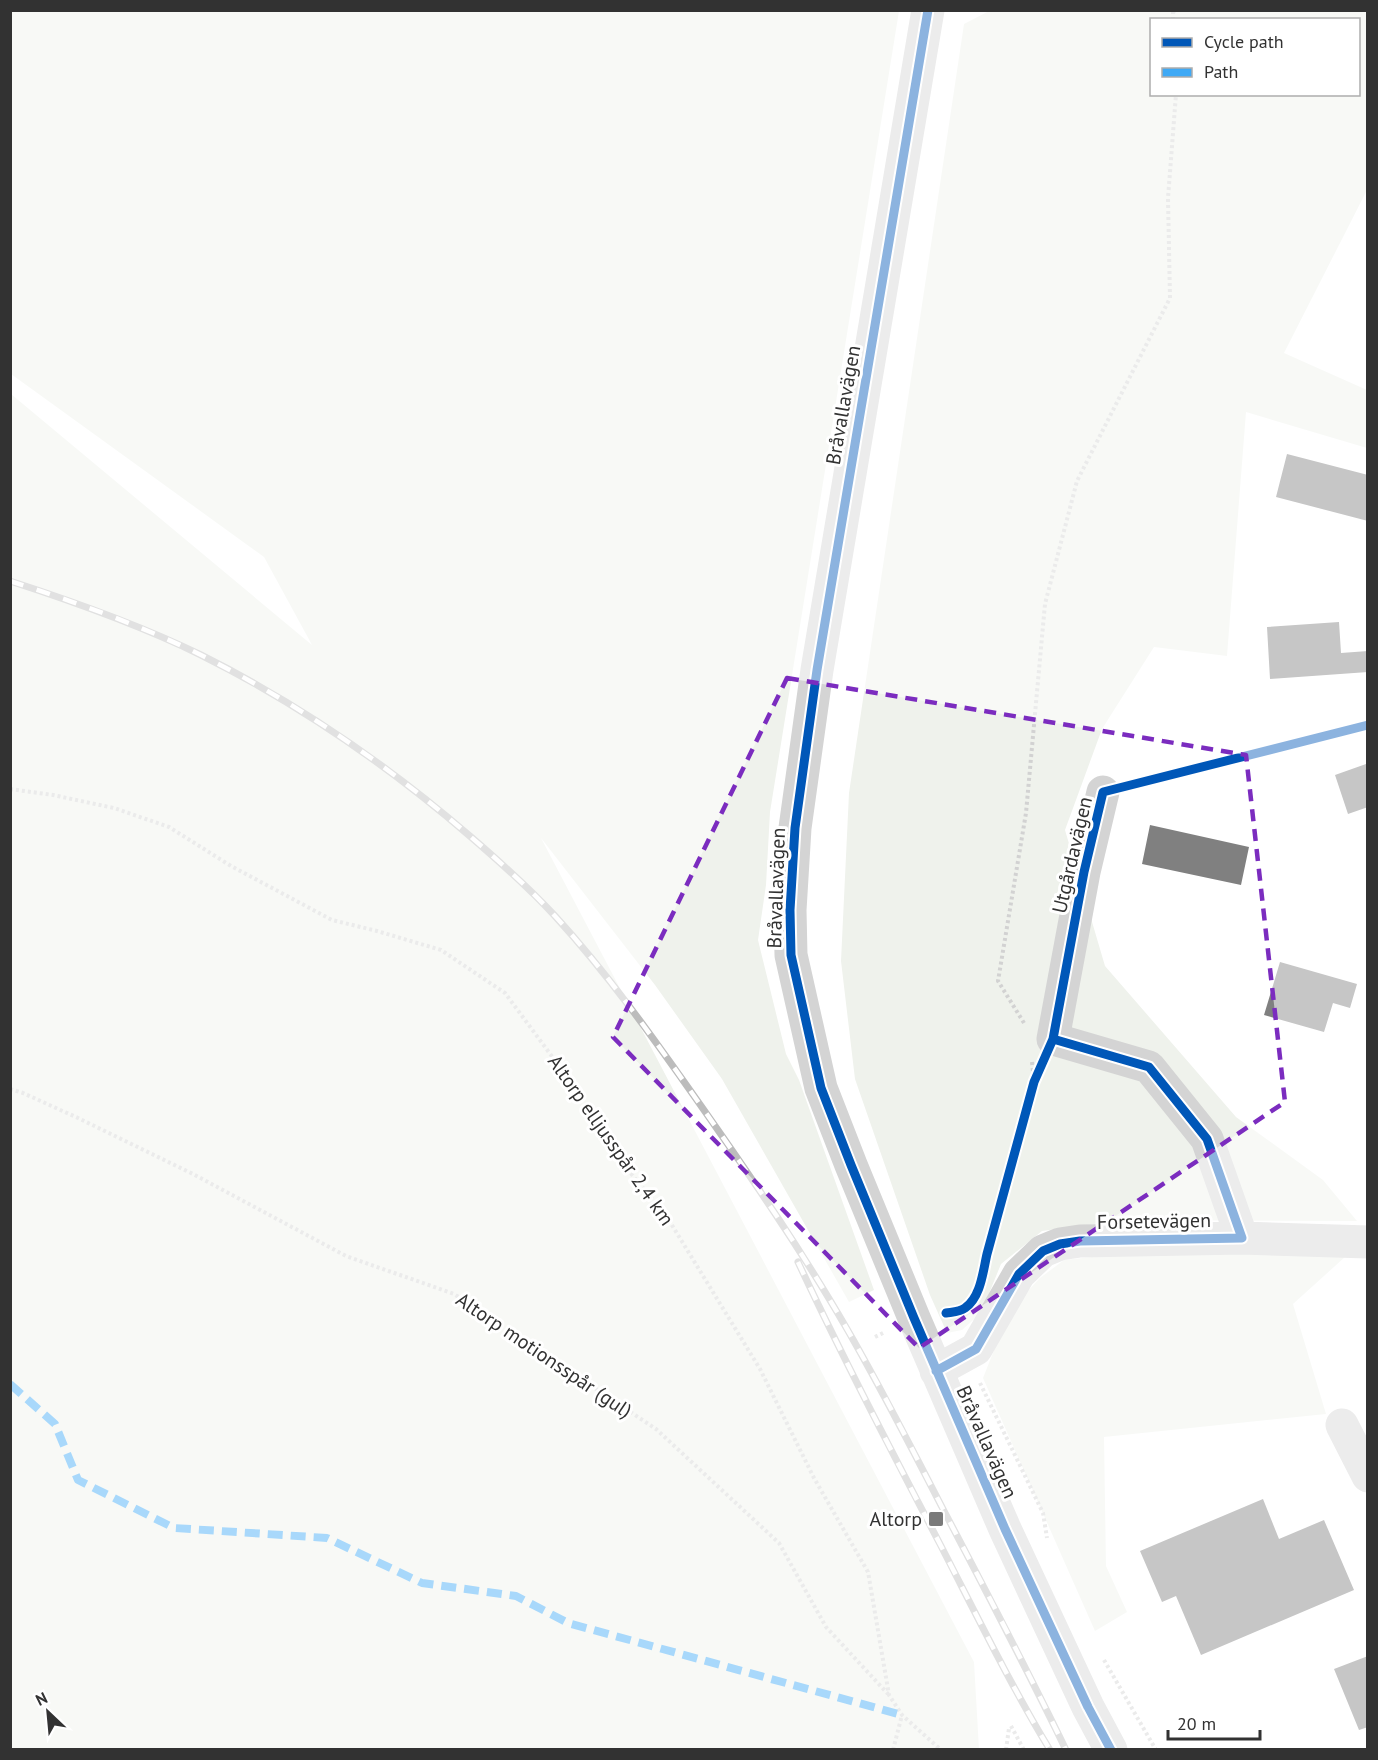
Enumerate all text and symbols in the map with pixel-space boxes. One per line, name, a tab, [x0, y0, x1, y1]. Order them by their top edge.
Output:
legend	[1150, 18, 1360, 96]
text: Cycle path	[1204, 30, 1284, 53]
text: Path	[1204, 60, 1238, 83]
street label: Bråvallavägen	[820, 343, 866, 467]
street label: Utgårdavägen	[1046, 794, 1098, 916]
street label: Bråvallavägen	[761, 827, 791, 949]
street label: Altorp elljusspår 2,4 km	[542, 1049, 680, 1231]
street label: Forsetevägen	[1097, 1207, 1211, 1235]
street label: Altorp motionsspår (gul)	[451, 1286, 637, 1424]
street label: Bråvallavägen	[951, 1381, 1023, 1503]
place label: Altorp	[870, 1506, 922, 1532]
marker: Altorp	[927, 1510, 945, 1528]
north arrow	[18, 1682, 78, 1742]
text: N	[32, 1687, 51, 1710]
scale bar	[1168, 1703, 1260, 1741]
text: 20 m	[1177, 1712, 1216, 1735]

